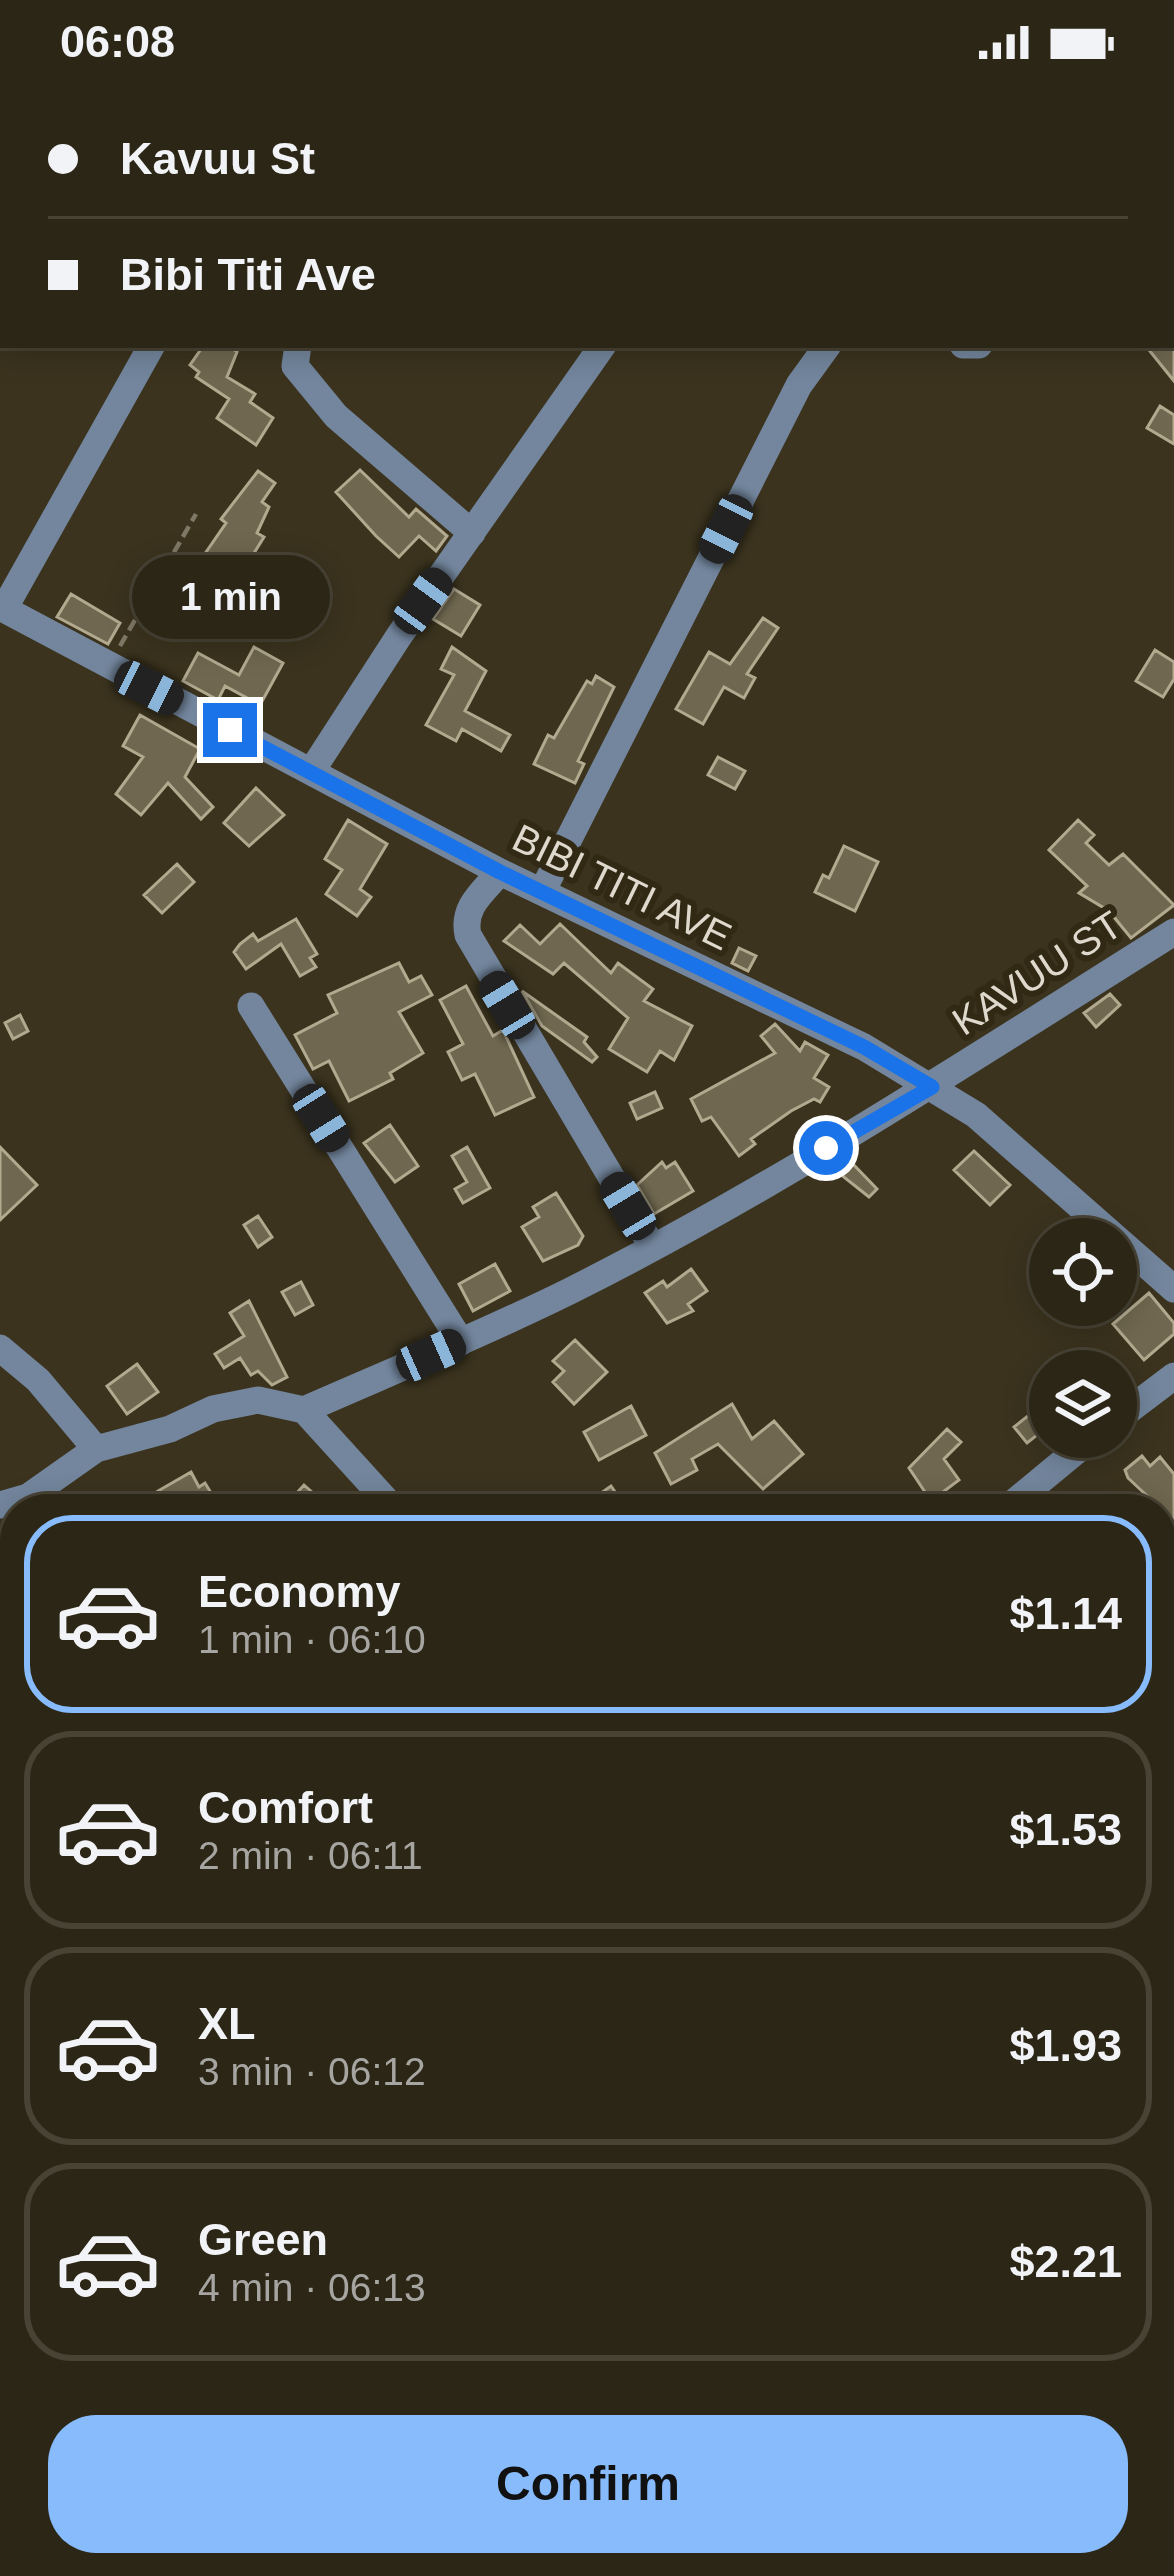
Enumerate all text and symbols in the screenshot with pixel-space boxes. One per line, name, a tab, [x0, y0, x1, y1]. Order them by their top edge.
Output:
text: 06:08	[60, 16, 175, 67]
text: Kavuu St	[120, 133, 315, 184]
text: Bibi Titi Ave	[120, 249, 376, 300]
car	[694, 489, 758, 569]
callout: 1 min	[131, 556, 329, 640]
car	[387, 561, 459, 641]
text: 1 min	[180, 575, 282, 618]
car	[109, 656, 189, 720]
route end	[203, 703, 257, 757]
street label: BIBI TITI AVE	[506, 816, 738, 958]
street label: KAVUU ST	[945, 903, 1129, 1043]
car	[473, 965, 541, 1045]
car	[287, 1078, 355, 1158]
route start	[799, 1121, 853, 1175]
car	[594, 1166, 662, 1246]
map controls	[1029, 1218, 1137, 1458]
button: locate	[1029, 1218, 1137, 1326]
car	[391, 1324, 471, 1386]
button: layers	[1029, 1350, 1137, 1458]
icon: car	[54, 1560, 162, 1668]
text: Economy	[198, 1566, 401, 1617]
text: $1.14	[1009, 1588, 1122, 1639]
text: 1 min · 06:10	[198, 1618, 426, 1661]
icon: car	[54, 1776, 162, 1884]
text: Comfort	[198, 1782, 373, 1833]
text: $1.53	[1009, 1804, 1122, 1855]
text: 2 min · 06:11	[198, 1834, 423, 1877]
icon: car	[54, 1992, 162, 2100]
text: XL	[198, 1998, 256, 2049]
text: $1.93	[1009, 2020, 1122, 2071]
text: 3 min · 06:12	[198, 2050, 426, 2093]
icon: car	[54, 2208, 162, 2316]
text: Green	[198, 2214, 328, 2265]
text: $2.21	[1009, 2236, 1122, 2287]
text: 4 min · 06:13	[198, 2266, 426, 2309]
button: Confirm	[48, 2415, 1128, 2553]

